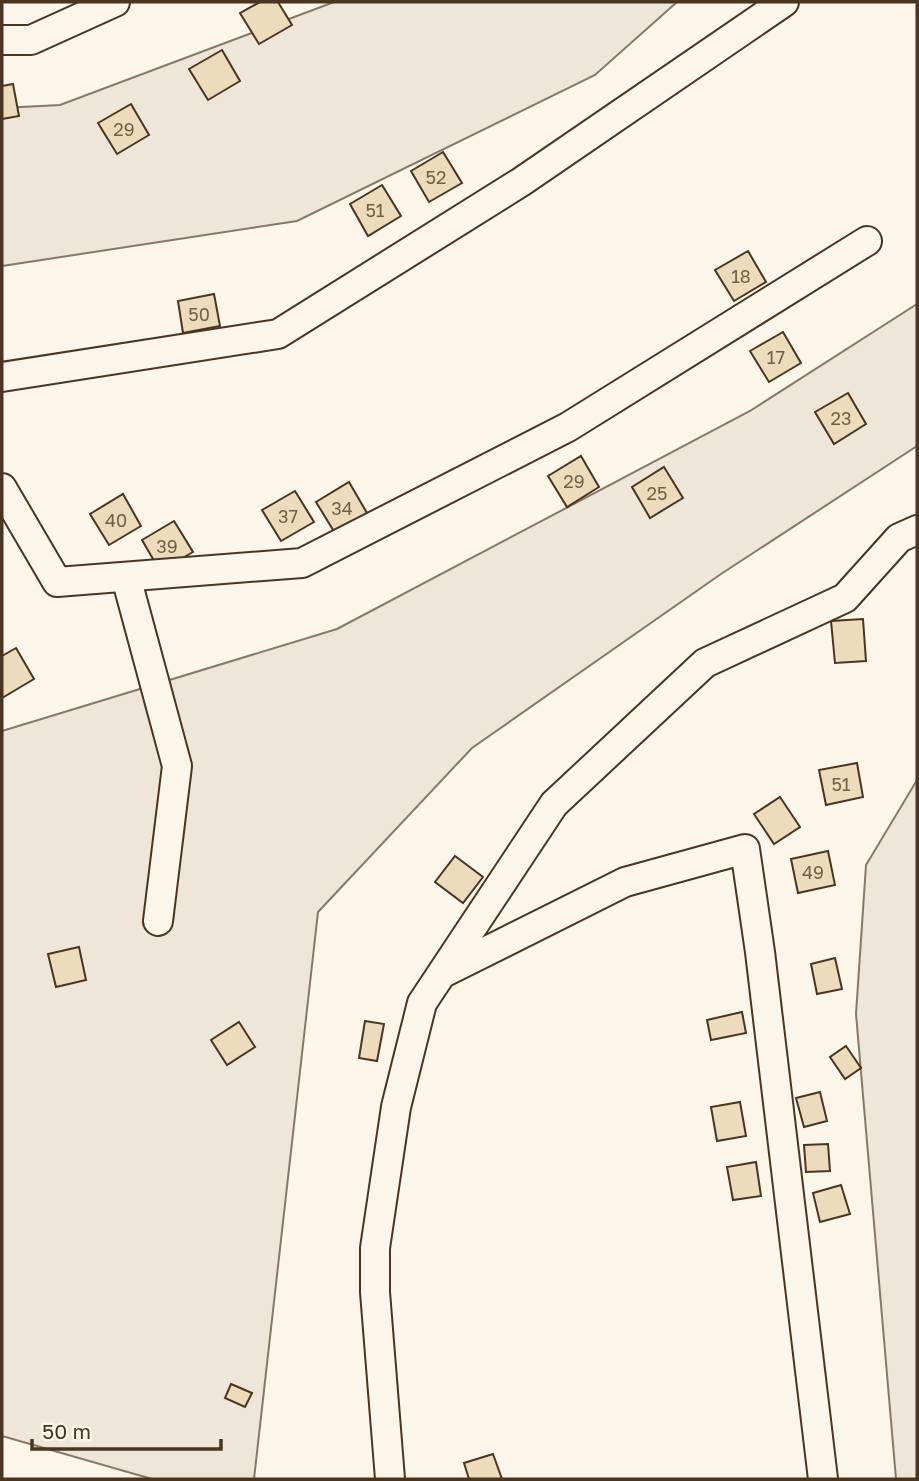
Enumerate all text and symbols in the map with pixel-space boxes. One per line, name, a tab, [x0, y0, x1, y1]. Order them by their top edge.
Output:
house number: 29	[113, 118, 135, 140]
house number: 52	[426, 166, 446, 188]
house number: 51	[365, 199, 385, 221]
house number: 18	[731, 265, 751, 287]
house number: 50	[188, 303, 210, 325]
house number: 17	[767, 346, 785, 368]
house number: 23	[831, 407, 851, 429]
house number: 29	[563, 470, 585, 492]
house number: 25	[647, 482, 667, 504]
house number: 34	[331, 497, 353, 519]
house number: 37	[278, 505, 298, 527]
house number: 40	[105, 509, 127, 531]
house number: 39	[156, 535, 178, 557]
house number: 51	[831, 773, 851, 795]
house number: 49	[802, 861, 824, 883]
scale bar	[32, 1408, 220, 1452]
text: 50 m	[42, 1418, 91, 1444]

